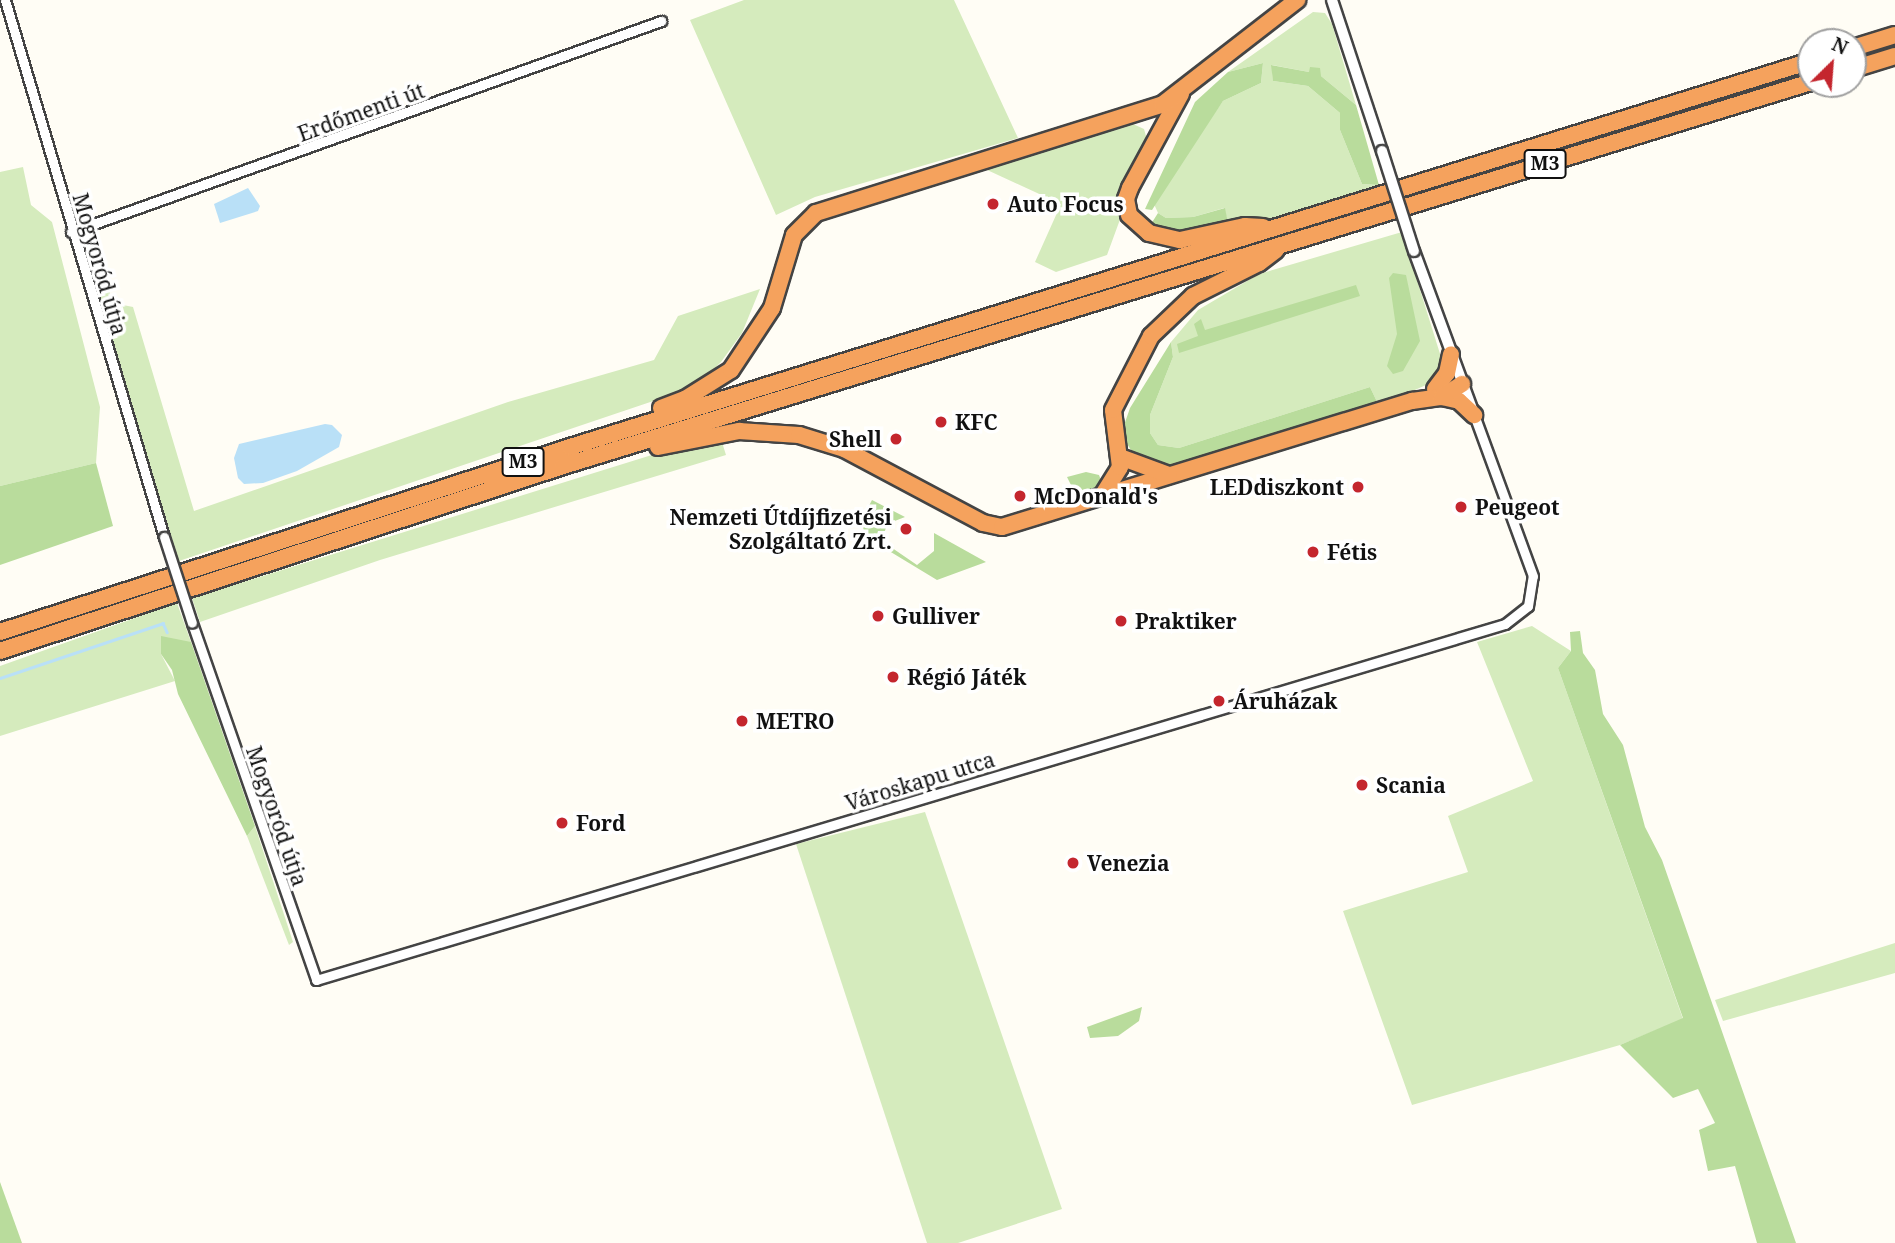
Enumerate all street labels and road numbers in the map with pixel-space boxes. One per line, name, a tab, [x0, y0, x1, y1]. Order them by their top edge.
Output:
street label: Erdőmenti út	[294, 77, 428, 147]
road number: M3	[1522, 148, 1568, 180]
street label: Mogyoród útja	[68, 190, 132, 338]
road number: M3	[500, 446, 546, 477]
street label: Mogyoród útja	[241, 743, 313, 889]
street label: Városkapu utca	[842, 746, 998, 816]

